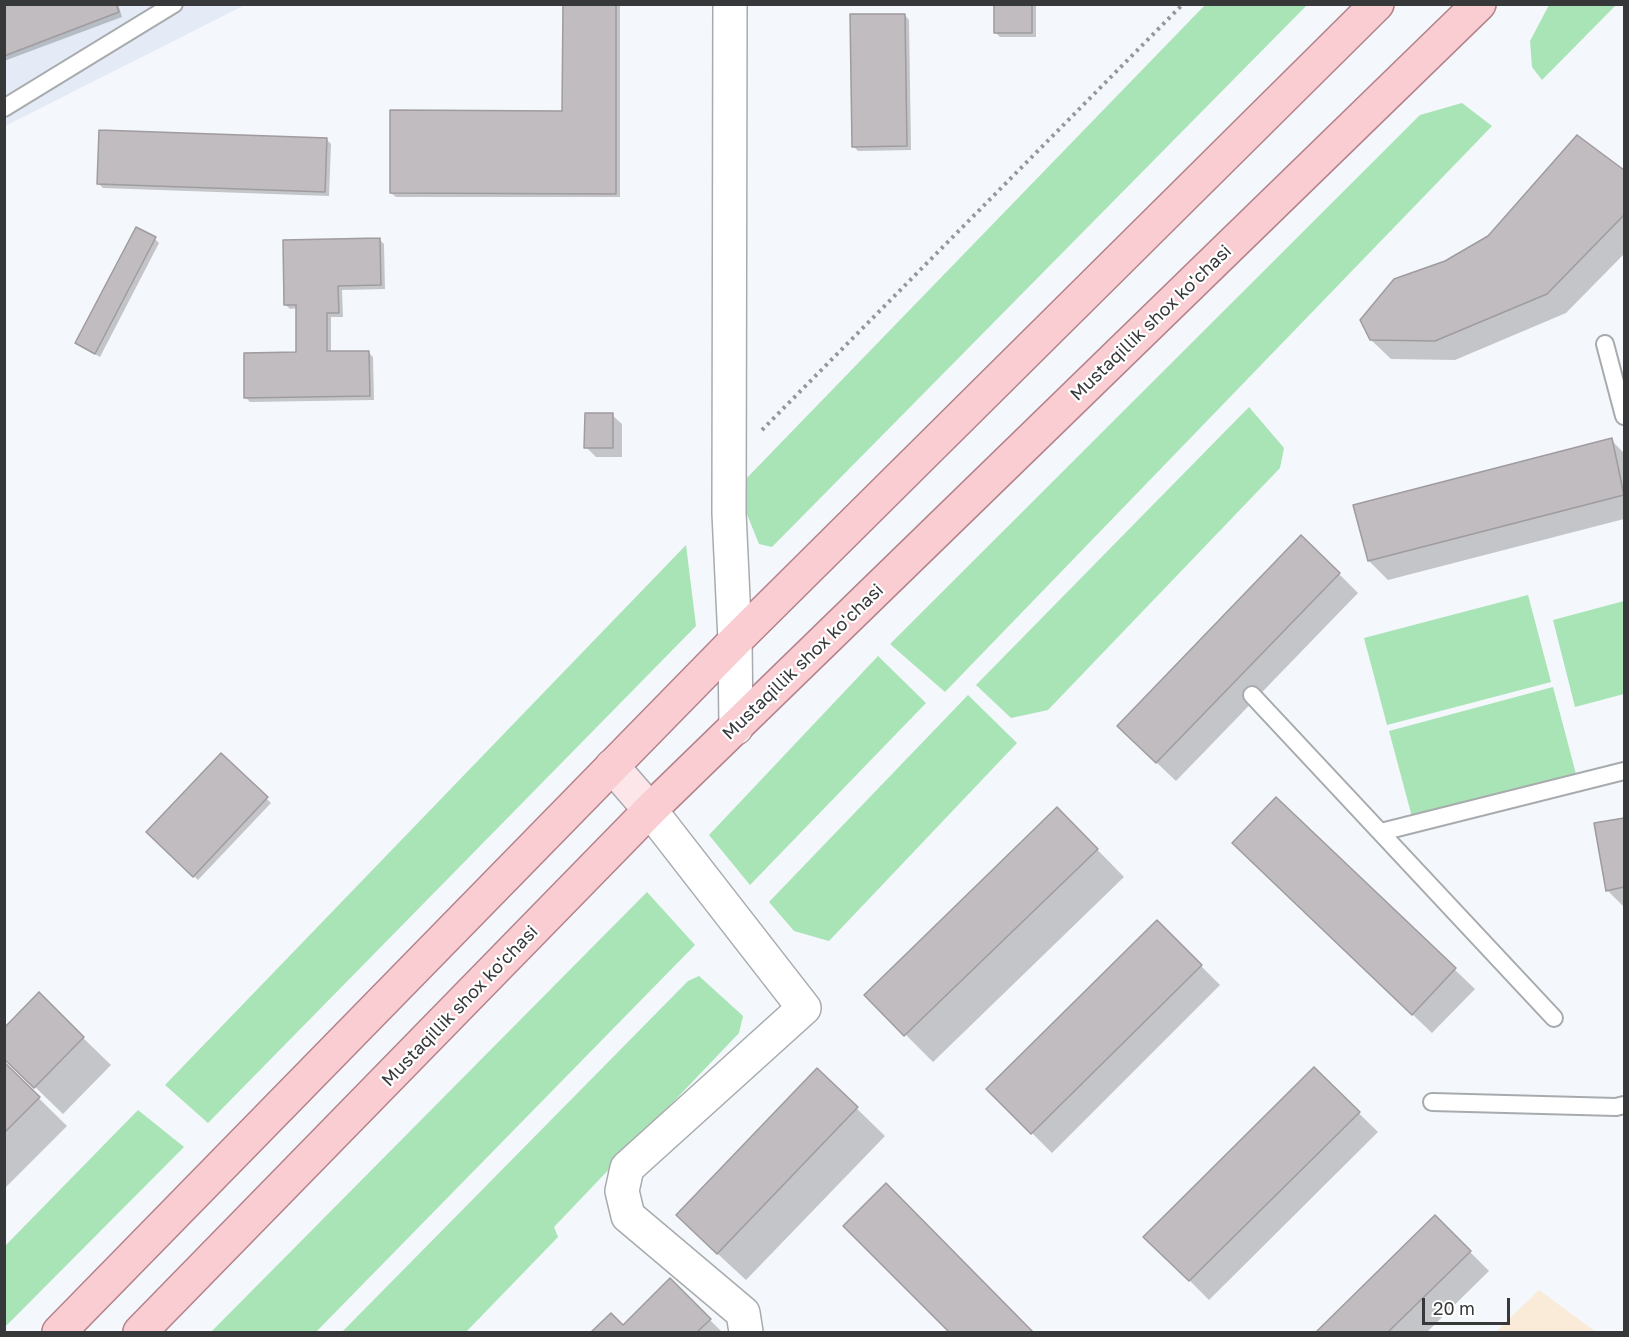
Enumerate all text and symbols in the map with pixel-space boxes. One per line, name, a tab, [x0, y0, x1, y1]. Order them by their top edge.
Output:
street label: Mustaqillik shox ko'chasi	[1066, 240, 1236, 406]
street label: Mustaqillik shox ko'chasi	[718, 579, 888, 745]
street label: Mustaqillik shox ko'chasi	[377, 921, 543, 1091]
scale bar	[1425, 1286, 1514, 1324]
text: 20 m	[1433, 1297, 1475, 1319]

